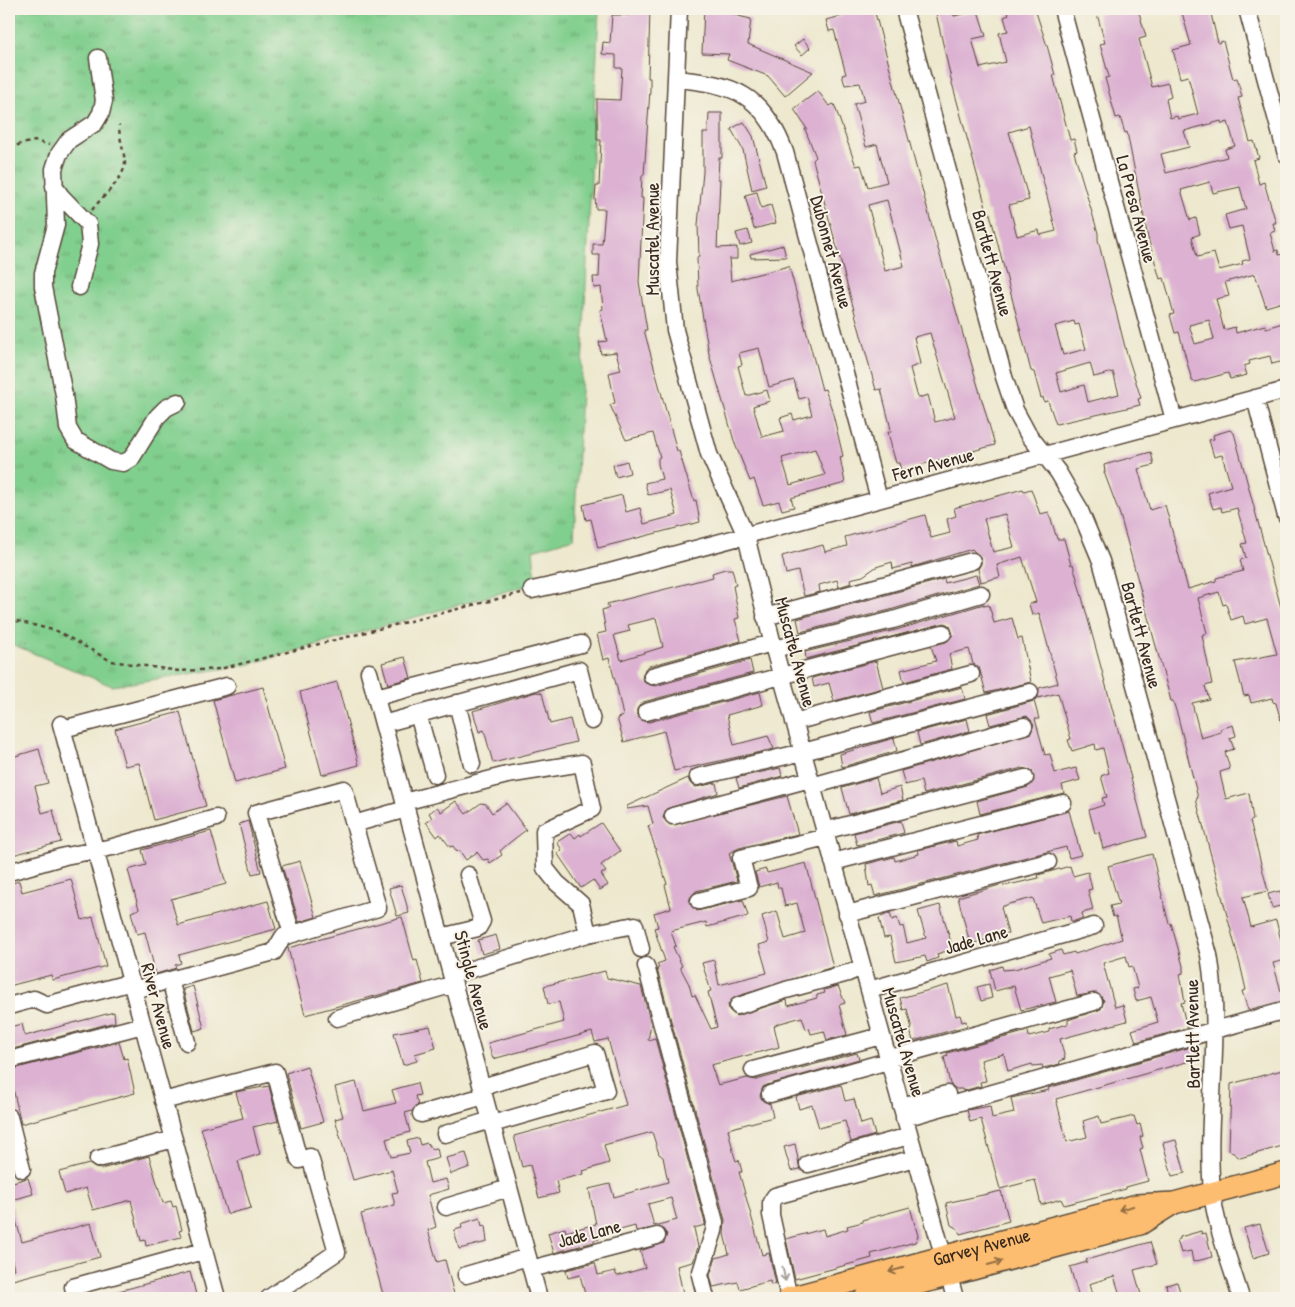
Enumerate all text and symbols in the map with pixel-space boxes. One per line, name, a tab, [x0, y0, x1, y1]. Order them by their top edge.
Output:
street label: La Presa Avenue	[1110, 152, 1164, 266]
street label: Muscatel Avenue	[639, 182, 665, 295]
street label: Dubonnet Avenue	[804, 193, 860, 312]
street label: Bartlett Avenue	[966, 207, 1020, 320]
street label: Fern Avenue	[889, 441, 977, 488]
street label: Bartlett Avenue	[1115, 579, 1169, 692]
street label: Muscatel Avenue	[769, 594, 823, 710]
street label: Jade Lane	[941, 917, 1011, 960]
street label: Stingle Avenue	[448, 928, 500, 1033]
street label: River Avenue	[135, 960, 183, 1052]
street label: Bartlett Avenue	[1178, 979, 1206, 1089]
street label: Muscatel Avenue	[876, 984, 932, 1100]
one-way arrow	[1118, 1204, 1134, 1214]
street label: Jade Lane	[554, 1212, 624, 1254]
street label: Garvey Avenue	[930, 1221, 1033, 1272]
one-way arrow	[987, 1258, 1003, 1268]
one-way arrow	[888, 1265, 904, 1275]
one-way arrow	[780, 1266, 789, 1282]

